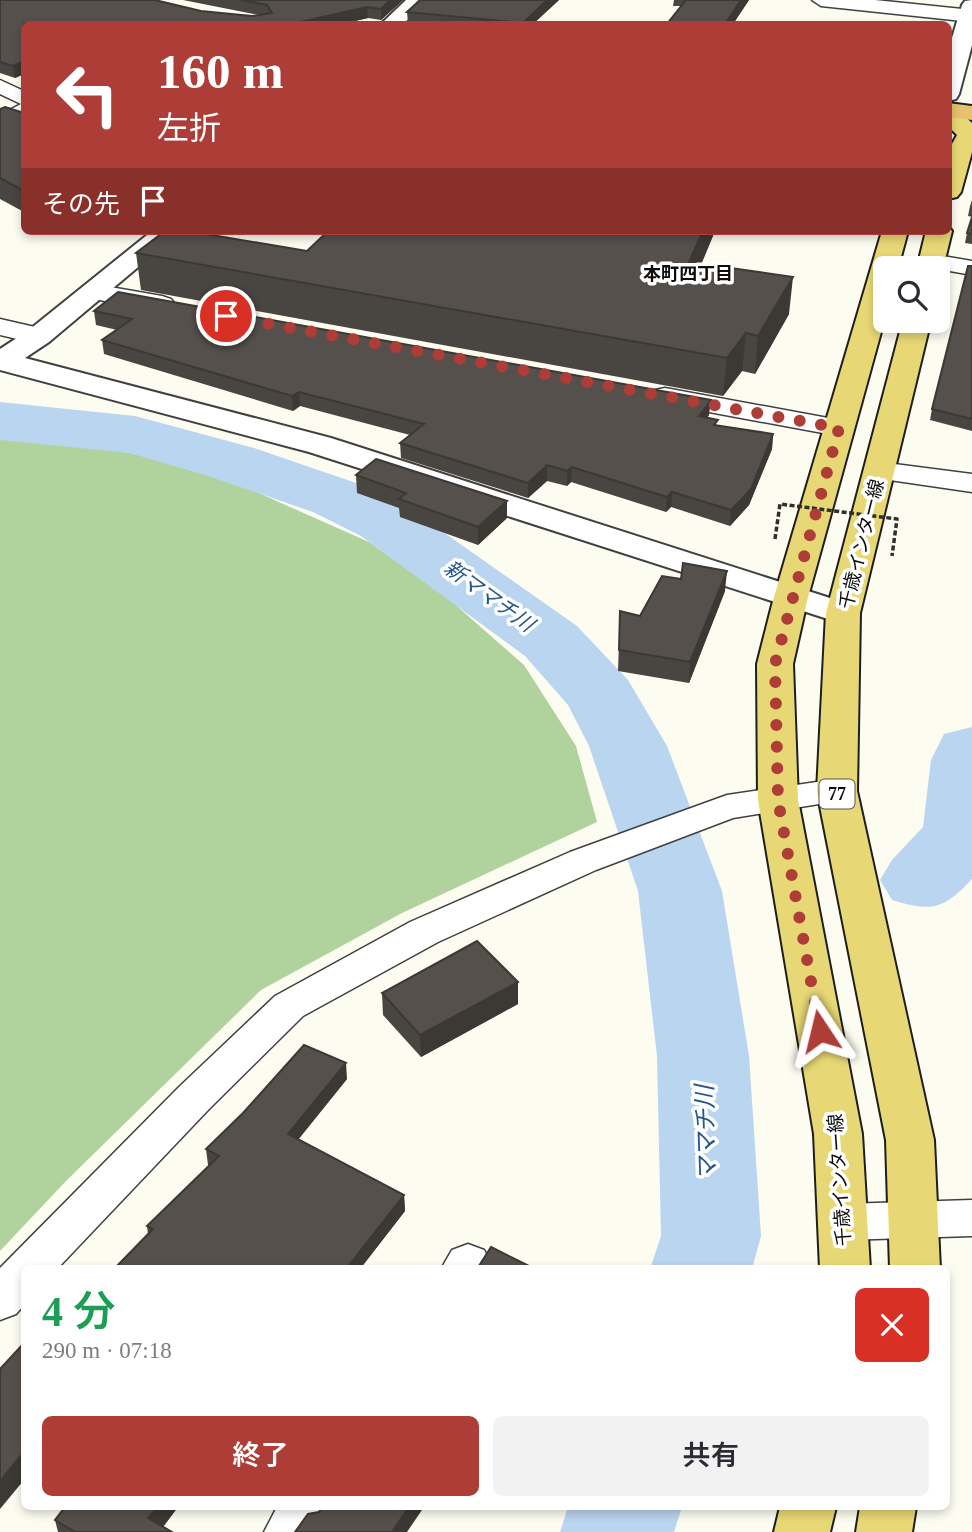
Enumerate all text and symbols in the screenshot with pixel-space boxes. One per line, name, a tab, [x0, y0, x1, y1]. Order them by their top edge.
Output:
text: 160 m	[157, 44, 284, 99]
icon: left	[42, 49, 133, 140]
text: 左折	[157, 110, 221, 146]
icon: arrive	[134, 182, 172, 220]
text: その先	[42, 190, 120, 219]
map controls	[873, 256, 950, 333]
button: search	[873, 256, 950, 333]
district label: 本町四丁目	[643, 264, 733, 284]
pin	[196, 286, 256, 346]
icon: arrive	[207, 297, 245, 335]
street label: 千歳インター線	[835, 477, 888, 611]
water label: 新ママチ川	[439, 555, 540, 638]
road number: 77	[820, 780, 854, 808]
position arrow	[783, 994, 857, 1068]
water label: ママチ川	[691, 1082, 721, 1181]
street label: 千歳インター線	[824, 1113, 855, 1247]
button: close	[855, 1288, 929, 1362]
text: 4 分	[42, 1289, 116, 1335]
text: 290 m · 07:18	[42, 1338, 172, 1363]
button: 終了	[42, 1416, 479, 1496]
button: 共有	[493, 1416, 929, 1496]

